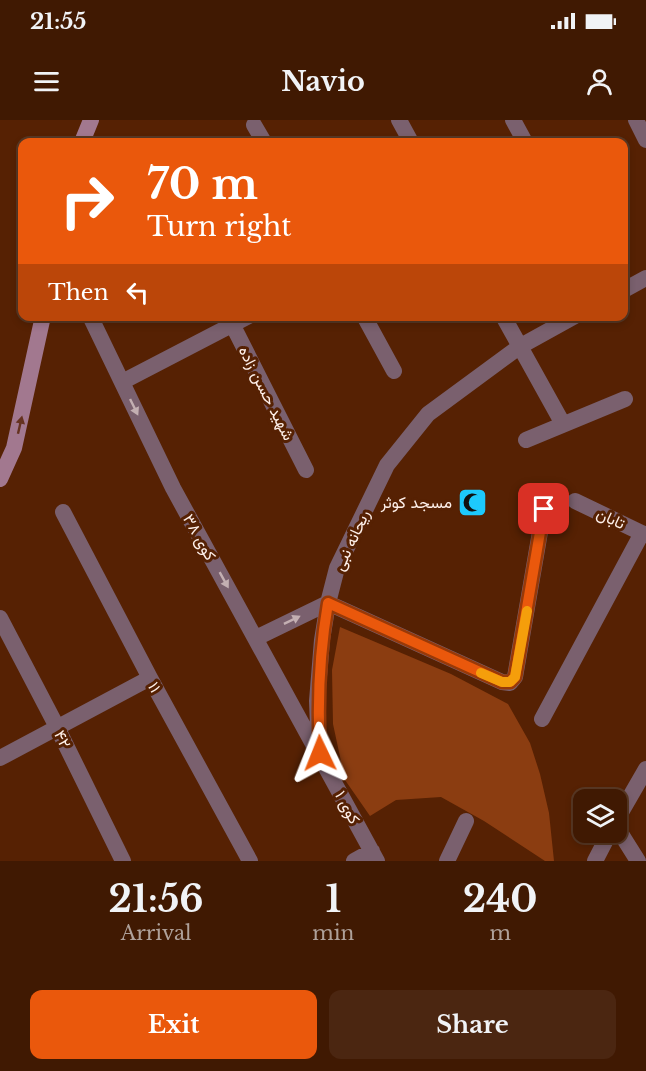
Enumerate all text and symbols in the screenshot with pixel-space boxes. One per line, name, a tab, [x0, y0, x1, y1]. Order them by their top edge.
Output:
text: 21:55	[30, 8, 86, 35]
icon: menu	[30, 65, 63, 98]
text: Navio	[281, 65, 365, 98]
icon: person	[583, 65, 616, 98]
text: 70 m	[147, 158, 258, 210]
icon: right	[48, 162, 126, 240]
text: Turn right	[147, 210, 291, 243]
icon: left	[121, 276, 154, 309]
text: Then	[48, 279, 109, 306]
street label: شهید حسن زاده	[234, 343, 299, 444]
one-way arrow	[129, 398, 138, 415]
one-way arrow	[16, 415, 25, 434]
pin	[518, 483, 569, 534]
mosque icon: مسجد کوثر	[457, 486, 489, 518]
place label: مسجد کوثر	[380, 492, 452, 513]
icon: arrive	[527, 492, 560, 525]
street label: تابان	[594, 503, 628, 533]
street label: ریحانه نبی	[328, 506, 375, 574]
street label: کوی ۳۸	[178, 510, 221, 564]
one-way arrow	[219, 572, 229, 589]
one-way arrow	[283, 615, 300, 625]
street label: ۱۱	[144, 678, 166, 696]
position arrow	[288, 721, 352, 785]
street label: ۴۲	[50, 727, 76, 751]
street label: کوی ۱	[330, 787, 365, 827]
map controls	[573, 789, 627, 843]
button: layers	[573, 789, 627, 843]
text: 21:56	[109, 877, 204, 922]
text: 1	[325, 877, 341, 922]
text: 240	[463, 877, 537, 922]
text: Arrival	[121, 921, 192, 945]
text: min	[312, 921, 354, 945]
text: m	[489, 921, 511, 945]
button: Exit	[30, 990, 317, 1059]
button: Share	[329, 990, 616, 1059]

